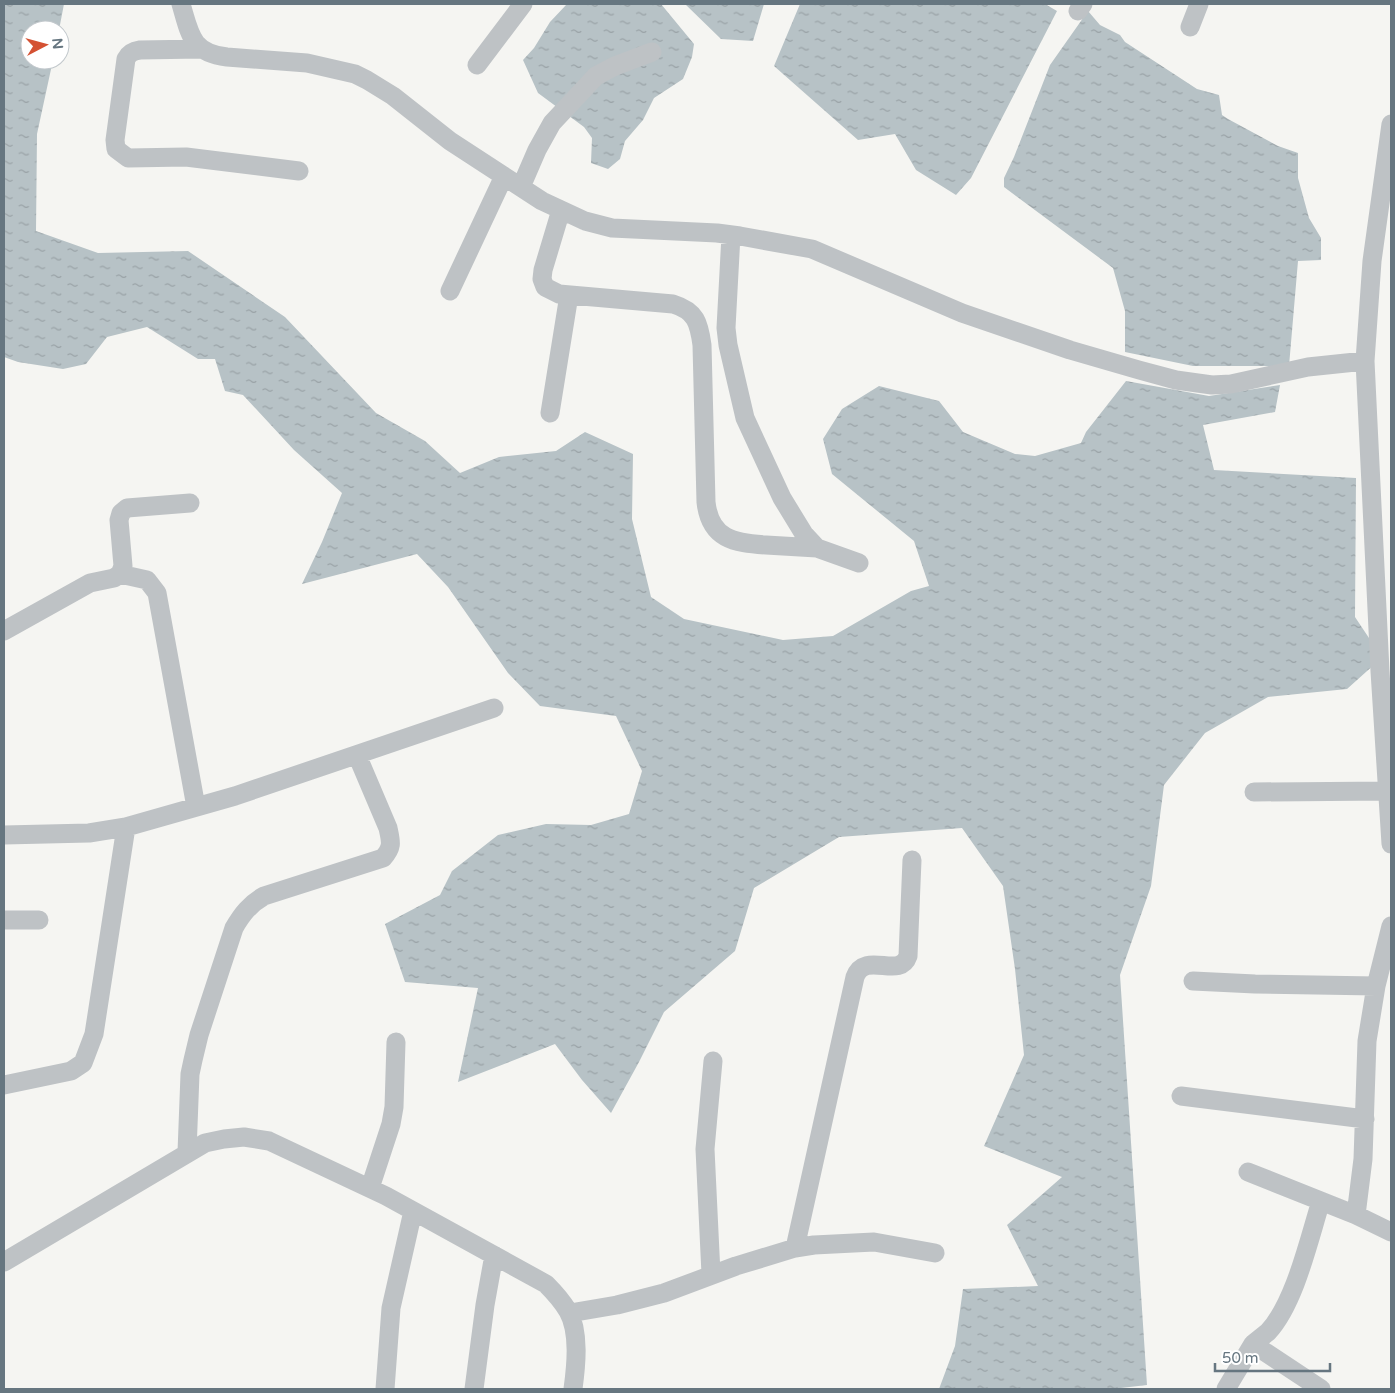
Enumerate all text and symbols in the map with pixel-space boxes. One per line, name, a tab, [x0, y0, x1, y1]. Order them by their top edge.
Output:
north arrow	[20, 20, 70, 70]
text: N	[48, 37, 66, 50]
scale bar	[1215, 1340, 1330, 1372]
text: 50 m	[1222, 1349, 1259, 1367]

